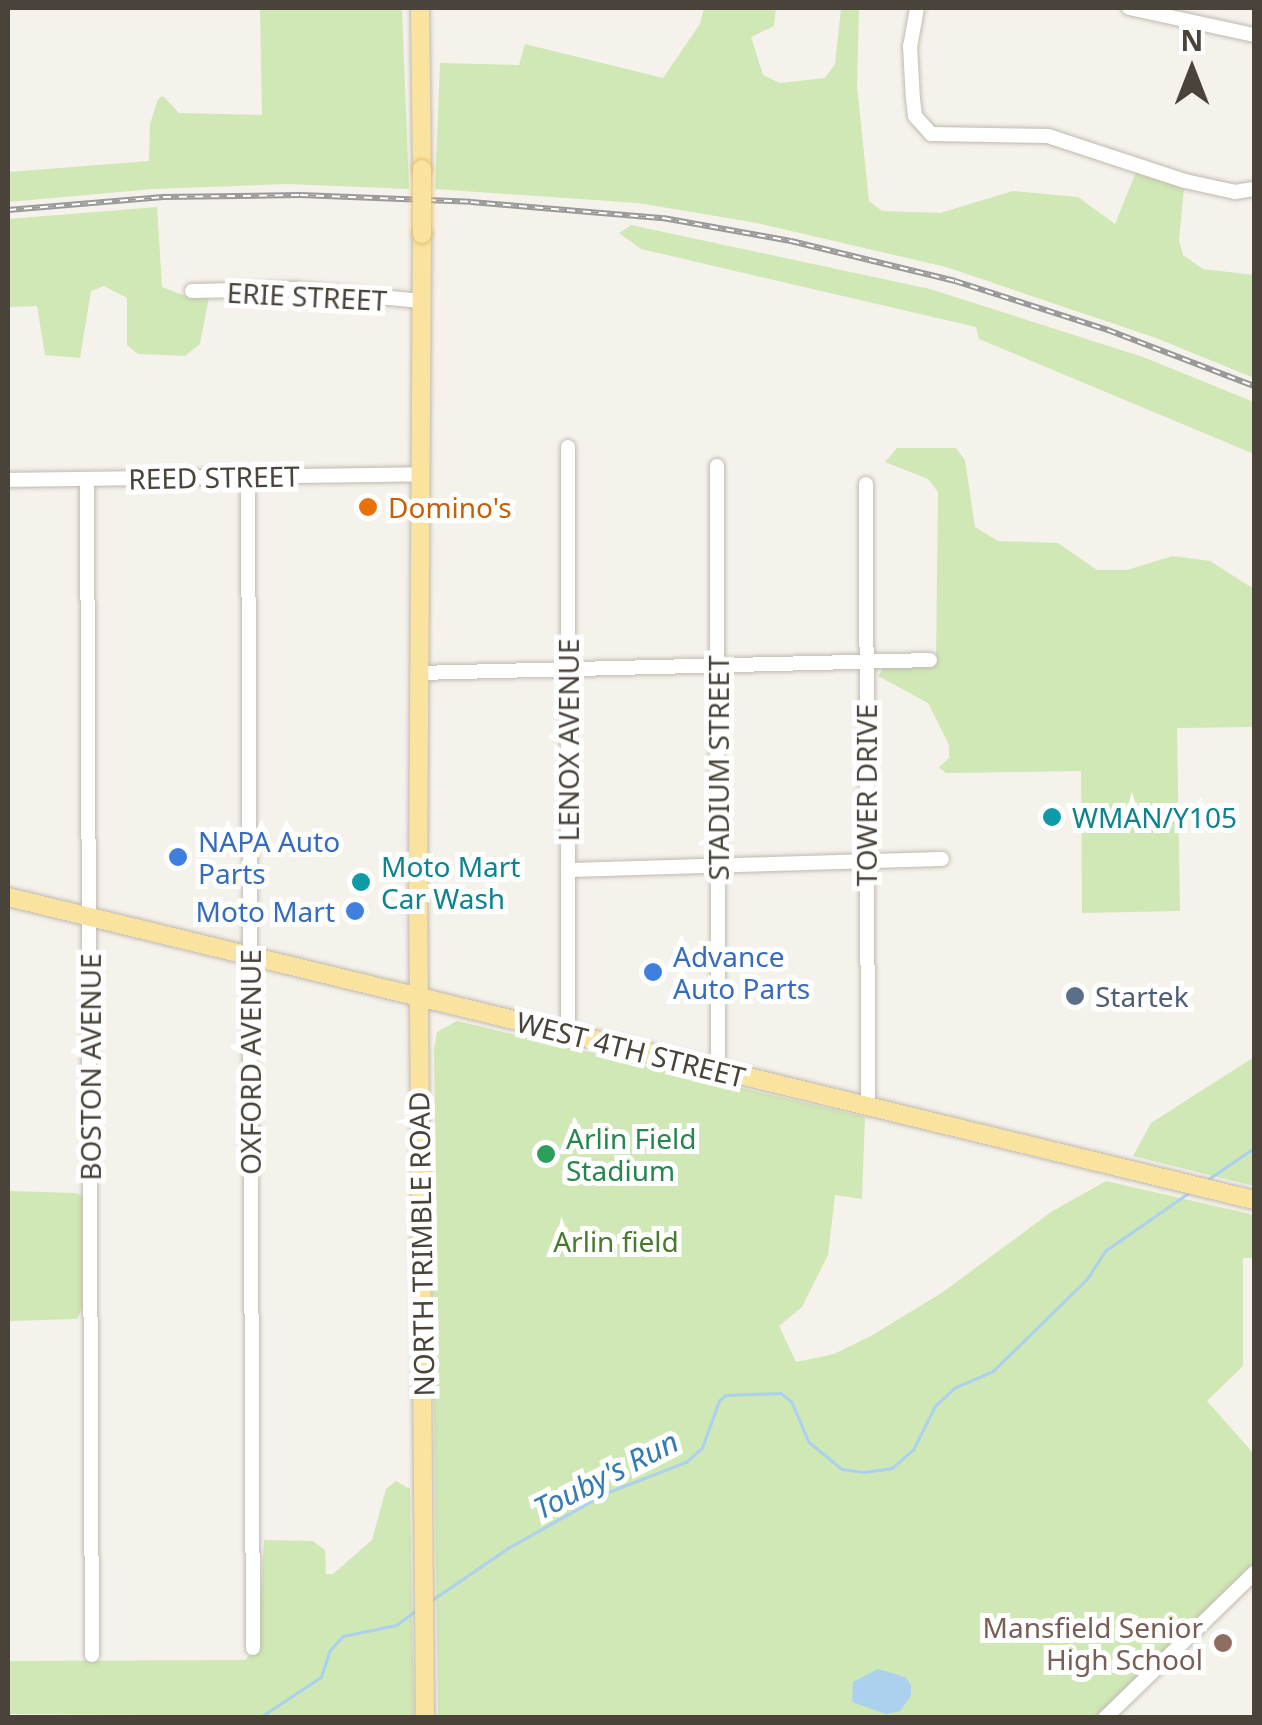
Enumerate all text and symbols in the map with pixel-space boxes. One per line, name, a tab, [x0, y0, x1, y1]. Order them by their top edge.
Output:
north arrow	[1142, 20, 1242, 120]
text: N	[1181, 21, 1203, 59]
street label: ERIE STREET	[226, 275, 388, 317]
street label: REED STREET	[128, 459, 300, 495]
place label: Domino's	[388, 490, 512, 524]
marker: Domino's	[357, 496, 379, 518]
street label: LENOX AVENUE	[551, 639, 585, 841]
street label: STADIUM STREET	[701, 655, 735, 881]
street label: TOWER DRIVE	[849, 704, 883, 886]
place label: WMAN/Y105	[1072, 800, 1237, 834]
marker: WMAN/Y105	[1041, 806, 1063, 828]
place label: NAPA Auto Parts	[198, 824, 340, 890]
marker: NAPA Auto Parts	[167, 846, 189, 868]
place label: Moto Mart Car Wash	[381, 849, 520, 915]
marker: Moto Mart Car Wash	[350, 871, 372, 893]
place label: Moto Mart	[196, 894, 335, 928]
marker: Moto Mart	[344, 900, 366, 922]
place label: Advance Auto Parts	[673, 939, 810, 1005]
street label: OXFORD AVENUE	[233, 949, 267, 1175]
street label: BOSTON AVENUE	[73, 953, 107, 1181]
marker: Advance Auto Parts	[642, 961, 664, 983]
place label: Startek	[1095, 979, 1189, 1013]
marker: Startek	[1064, 985, 1086, 1007]
street label: WEST 4TH STREET	[513, 1004, 749, 1094]
street label: NORTH TRIMBLE ROAD	[402, 1091, 440, 1397]
place label: Arlin Field Stadium	[566, 1121, 696, 1187]
marker: Arlin Field Stadium	[535, 1143, 557, 1165]
park label: Arlin field	[553, 1224, 679, 1258]
water label: Touby's Run	[528, 1423, 684, 1527]
place label: Mansfield Senior High School	[983, 1610, 1203, 1676]
marker: Mansfield Senior High School	[1212, 1632, 1234, 1654]

